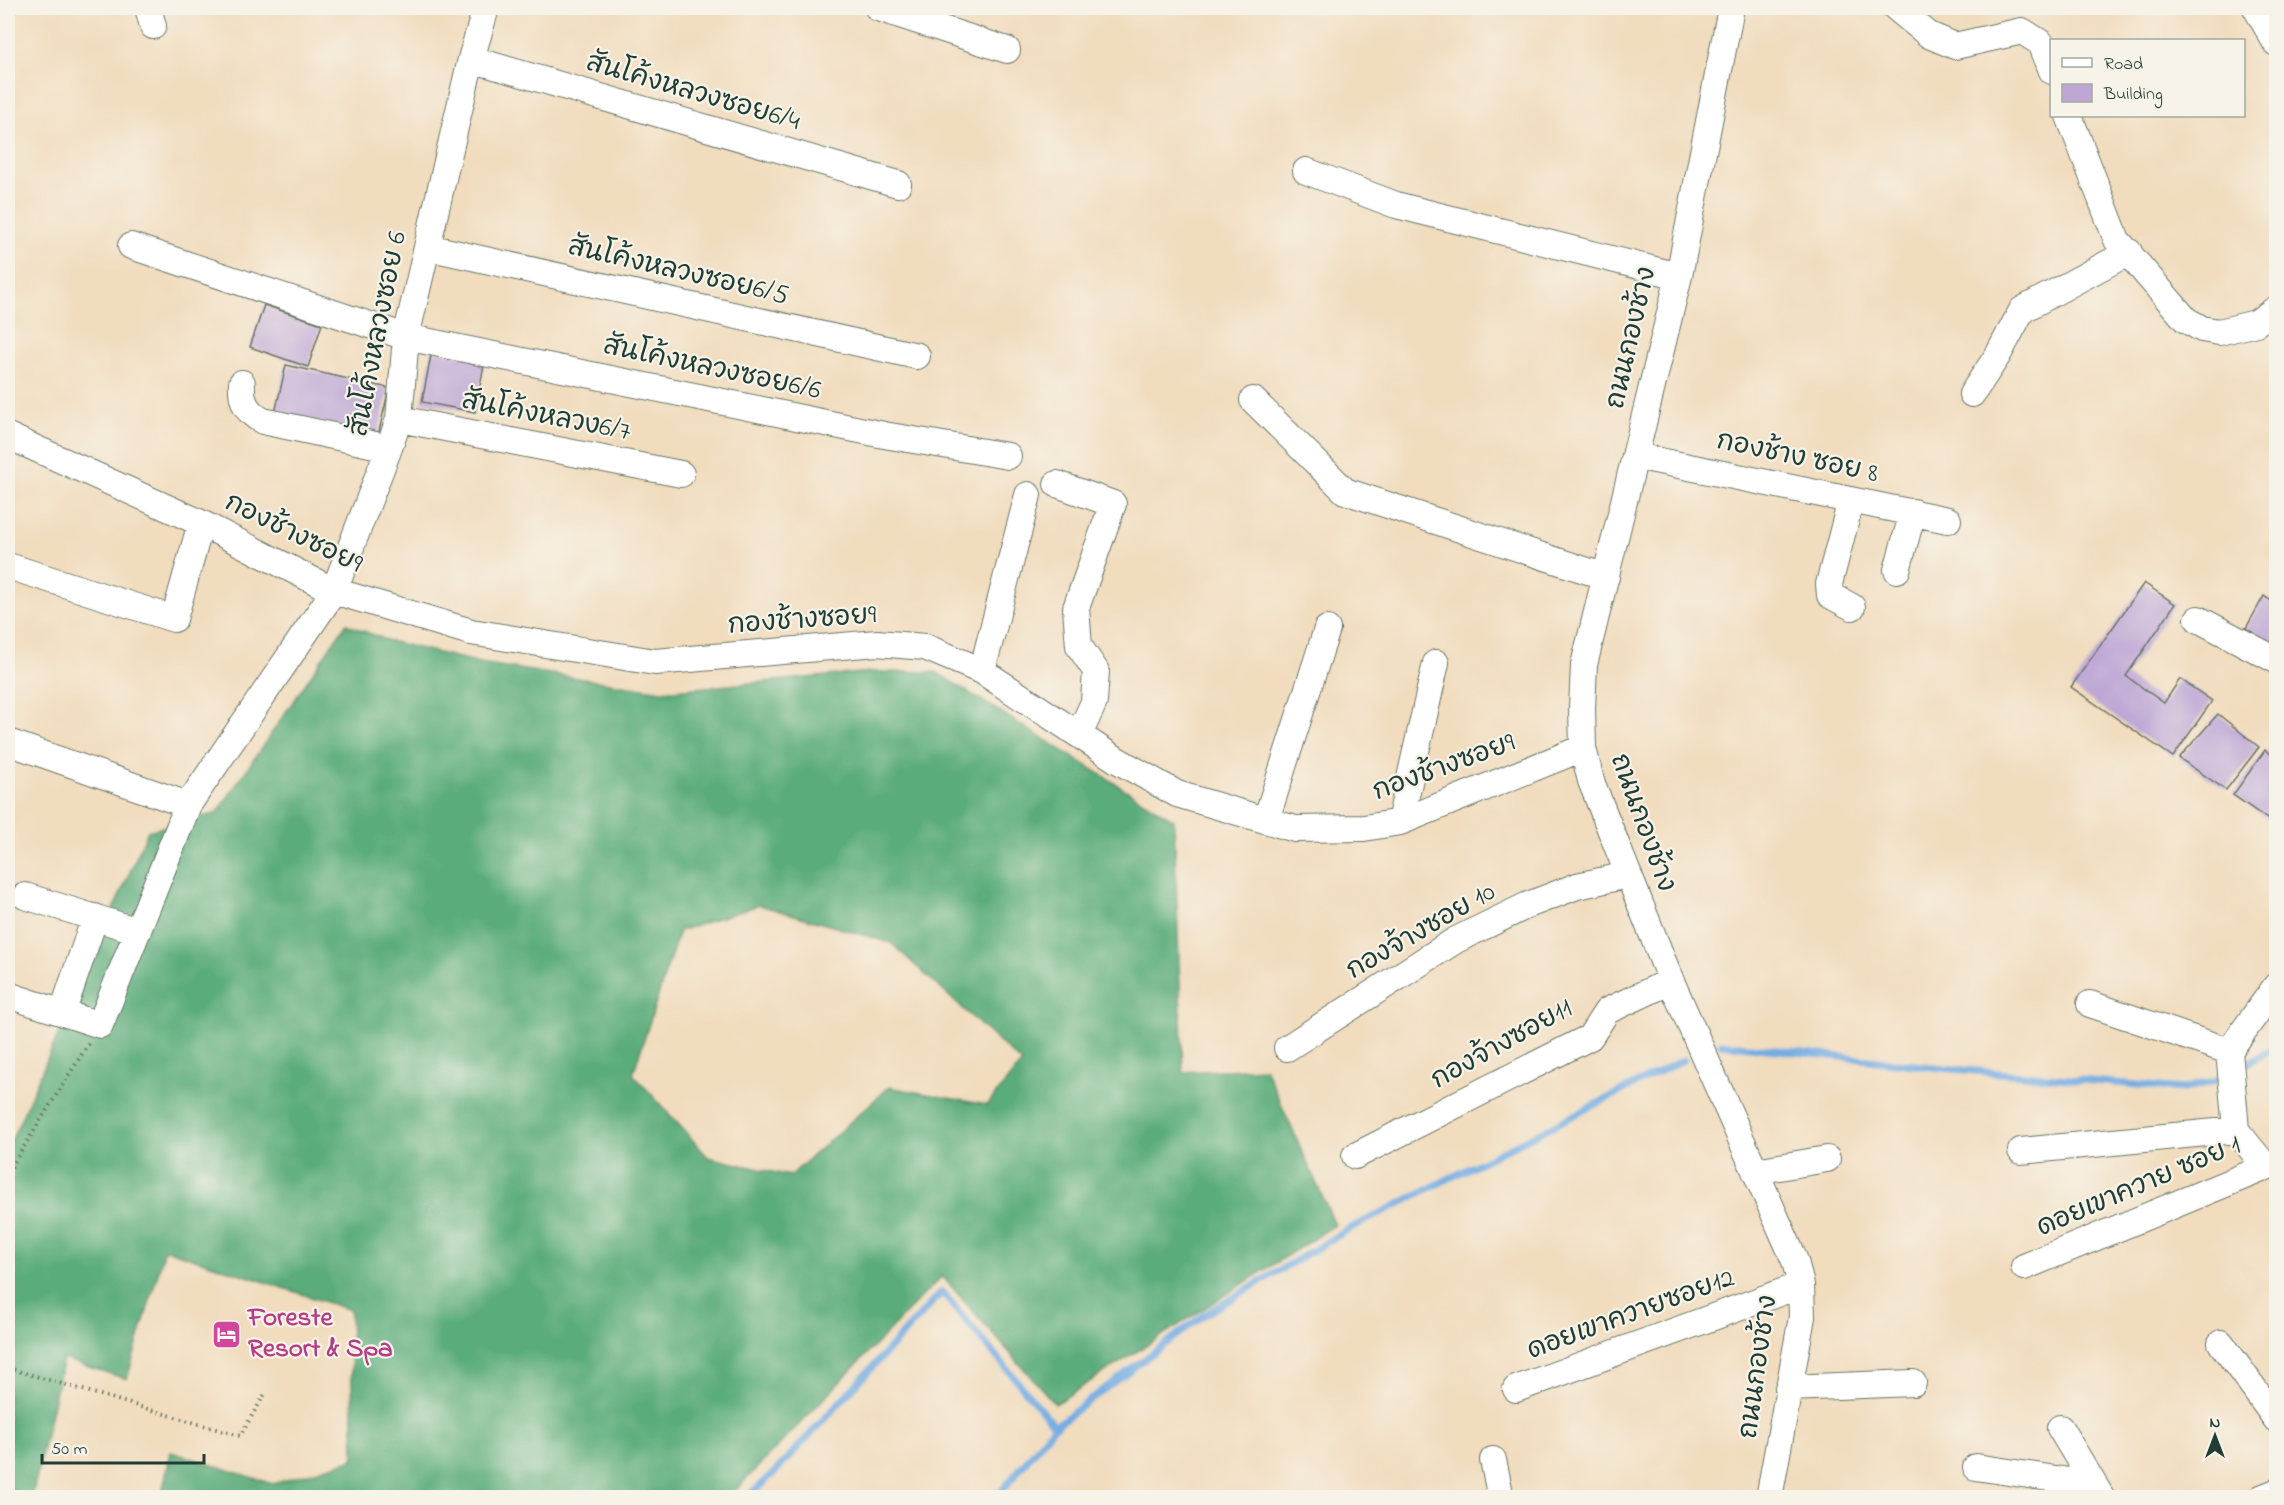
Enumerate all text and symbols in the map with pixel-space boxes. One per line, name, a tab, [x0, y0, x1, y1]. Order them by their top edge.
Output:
legend	[2050, 39, 2245, 117]
street label: สันโค้งหลวงซอย6/4	[582, 43, 805, 142]
text: Road	[2104, 52, 2143, 78]
text: Building	[2103, 82, 2163, 109]
street label: สันโค้งหลวงซอย6/5	[564, 227, 792, 316]
street label: สันโค้งหลวงซอย 6	[339, 228, 418, 440]
street label: ถนนกองช้าง	[1597, 263, 1667, 413]
street label: สันโค้งหลวงซอย6/6	[600, 326, 825, 411]
street label: สันโค้งหลวง6/7	[458, 381, 634, 452]
street label: กองช้าง ซอย 8	[1712, 422, 1882, 494]
street label: กองช้างซอย9	[217, 484, 369, 584]
street label: กองช้างซอย9	[726, 596, 878, 646]
street label: กองช้างซอย9	[1367, 724, 1521, 812]
street label: ถนนกองช้าง	[1599, 748, 1685, 898]
street label: กองจ้างซอย 10	[1339, 873, 1503, 991]
street label: กองจ้างซอย11	[1424, 990, 1580, 1100]
street label: ดอยเขาควาย ซอย 1	[2031, 1126, 2247, 1248]
street label: ดอยเขาควายซอย12	[1522, 1259, 1740, 1371]
street label: ถนนกองช้าง	[1730, 1293, 1788, 1441]
place label: Foreste Resort & Spa	[246, 1299, 393, 1369]
hotel icon: Foreste Resort & Spa	[211, 1318, 243, 1350]
north arrow	[2185, 1406, 2245, 1466]
text: N	[2210, 1411, 2221, 1435]
scale bar	[42, 1427, 204, 1465]
text: 50 m	[51, 1437, 88, 1463]

